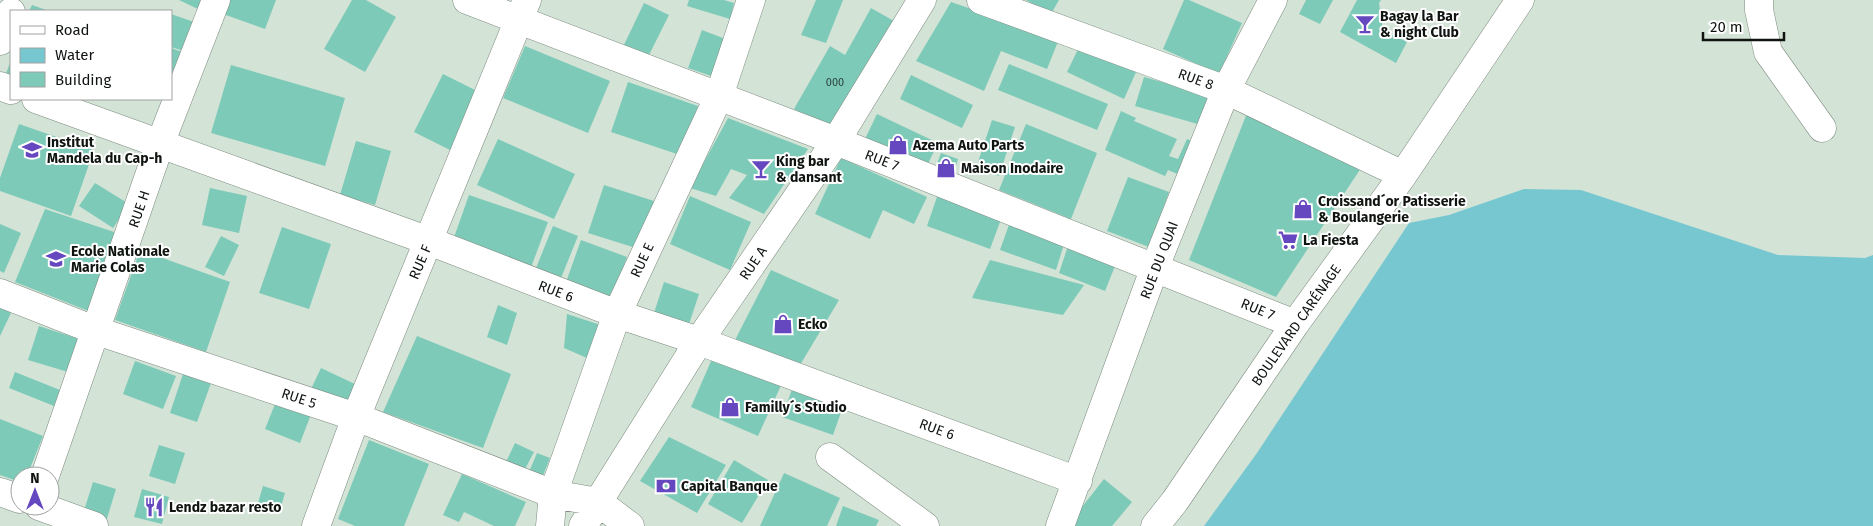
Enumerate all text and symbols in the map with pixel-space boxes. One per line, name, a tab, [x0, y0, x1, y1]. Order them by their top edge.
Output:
place label: Bagay la Bar & night Club	[1380, 8, 1459, 41]
legend	[10, 10, 172, 100]
scale bar	[1703, 10, 1784, 42]
bar icon: Bagay la Bar & night Club	[1354, 13, 1376, 35]
text: 20 m	[1710, 18, 1743, 36]
text: Road	[55, 21, 90, 39]
text: Water	[55, 46, 94, 64]
street label: RUE 8	[1176, 65, 1216, 94]
text: Building	[55, 71, 111, 89]
house number: 000	[826, 76, 844, 89]
place label: Institut Mandela du Cap-h	[47, 134, 162, 167]
shop icon: Azema Auto Parts	[887, 134, 909, 156]
place label: Azema Auto Parts	[912, 137, 1024, 154]
school or university icon: Institut Mandela du Cap-h	[21, 139, 43, 161]
street label: RUE 7	[862, 146, 901, 175]
place label: King bar & dansant	[776, 153, 842, 186]
shop icon: Maison Inodaire	[935, 157, 957, 179]
bar icon: King bar & dansant	[750, 158, 772, 180]
place label: Maison Inodaire	[961, 160, 1064, 177]
street label: RUE H	[125, 188, 154, 230]
place label: Croissand´or Patisserie & Boulangerie	[1318, 193, 1466, 226]
shop icon: Croissand´or Patisserie & Boulangerie	[1292, 198, 1314, 220]
street label: RUE DU QUAI	[1137, 219, 1182, 301]
supermarket icon: La Fiesta	[1277, 229, 1299, 251]
place label: La Fiesta	[1303, 232, 1359, 249]
street label: RUE E	[627, 240, 658, 280]
street label: RUE F	[406, 242, 435, 282]
place label: Ecole Nationale Marie Colas	[71, 243, 170, 276]
street label: RUE A	[736, 243, 771, 283]
school or university icon: Ecole Nationale Marie Colas	[45, 248, 67, 270]
street label: BOULEVARD CARÉNAGE	[1247, 261, 1345, 389]
street label: RUE 6	[536, 277, 576, 306]
street label: RUE 7	[1238, 295, 1277, 324]
shop icon: Ecko	[772, 313, 794, 335]
place label: Ecko	[798, 316, 828, 333]
street label: RUE 5	[279, 385, 319, 412]
shop icon: Familly´s Studio	[719, 396, 741, 418]
place label: Familly´s Studio	[745, 399, 847, 416]
street label: RUE 6	[917, 415, 957, 444]
north arrow	[10, 466, 60, 516]
text: N	[30, 470, 40, 487]
bank icon: Capital Banque	[655, 475, 677, 497]
place label: Capital Banque	[681, 478, 778, 495]
restaurant icon: Lendz bazar resto	[143, 496, 165, 518]
place label: Lendz bazar resto	[169, 499, 282, 516]

